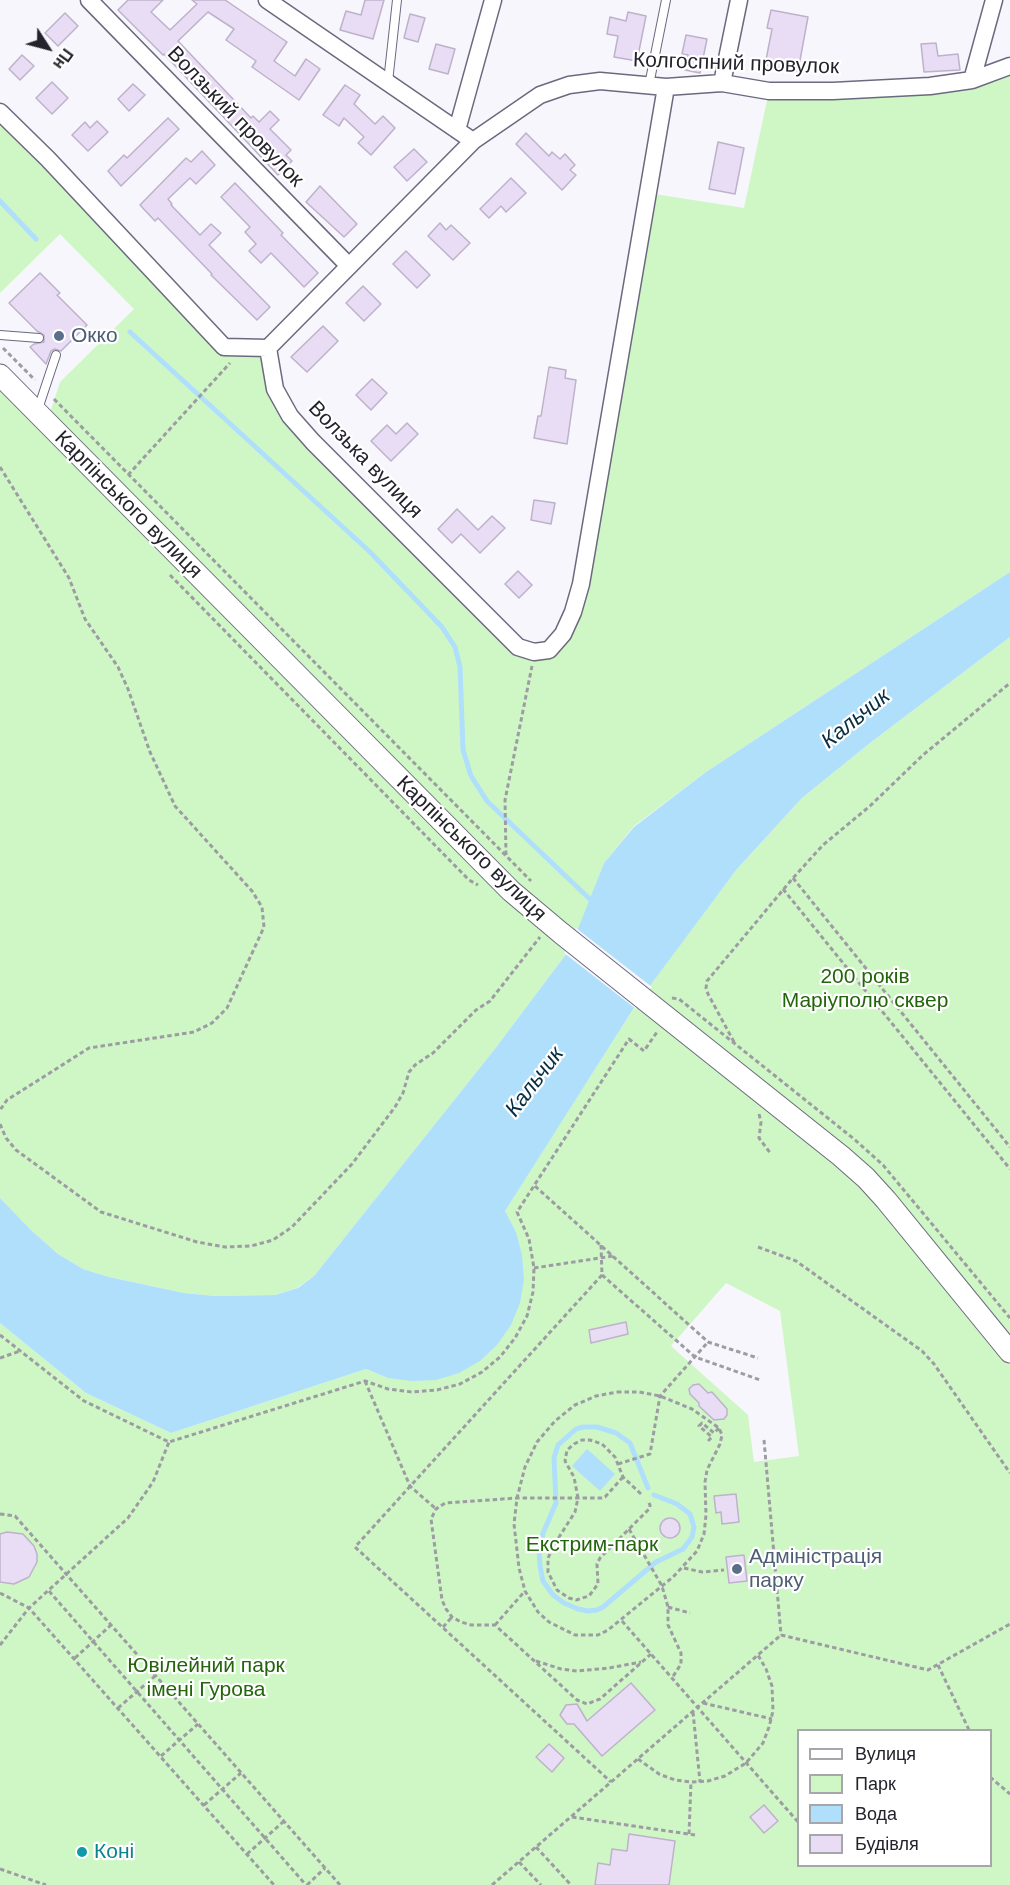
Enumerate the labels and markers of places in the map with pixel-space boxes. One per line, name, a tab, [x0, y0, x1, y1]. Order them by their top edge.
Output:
place label: Окко	[71, 323, 118, 349]
marker: Окко	[52, 329, 66, 343]
place label: Адміністрація парку	[749, 1544, 882, 1594]
marker: Адміністрація парку	[730, 1562, 744, 1576]
place label: Коні	[94, 1839, 134, 1865]
marker: Коні	[75, 1845, 89, 1859]

